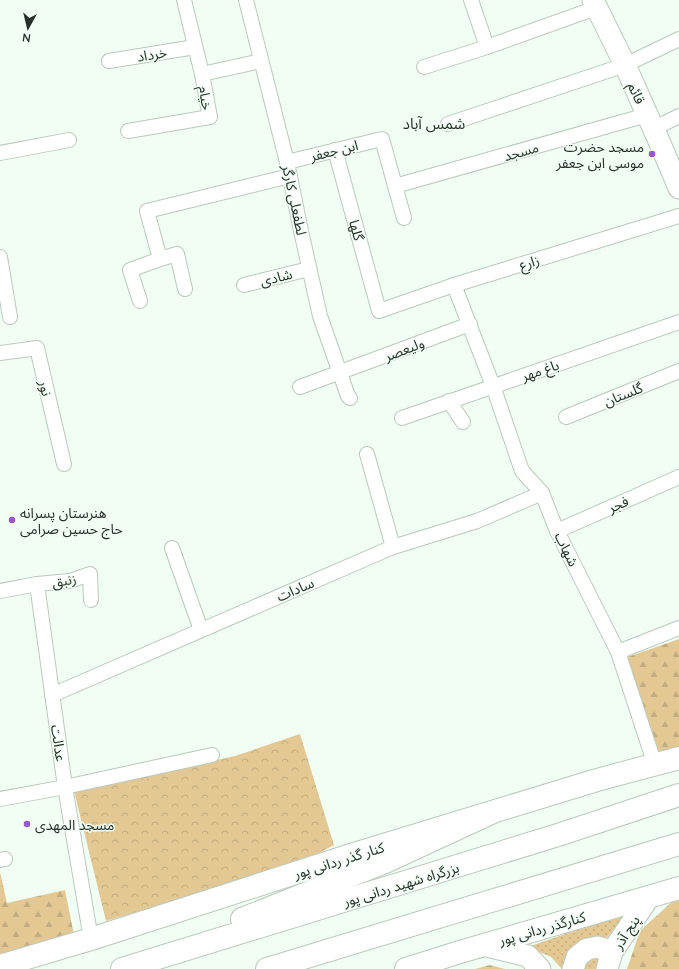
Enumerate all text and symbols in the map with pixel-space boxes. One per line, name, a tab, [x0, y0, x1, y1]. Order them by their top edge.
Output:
north arrow	[8, 8, 48, 48]
text: N	[21, 31, 32, 45]
street label: خرداد	[136, 43, 168, 66]
street label: قائم	[622, 80, 649, 108]
street label: خیام	[193, 85, 216, 112]
district label: شمس آباد	[403, 114, 465, 133]
street label: ابن جعفر	[307, 136, 360, 165]
street label: مسجد	[502, 138, 540, 164]
place label: مسجد حضرت موسی ابن جعفر	[555, 138, 644, 172]
marker: مسجد حضرت موسی ابن جعفر	[647, 149, 657, 159]
street label: لطفعلی کارگر	[278, 162, 311, 237]
street label: گلها	[345, 218, 368, 243]
street label: زارع	[517, 251, 542, 276]
street label: شادی	[258, 265, 294, 290]
street label: ولیعصر	[381, 334, 427, 366]
street label: باغ مهر	[518, 356, 562, 387]
street label: نور	[35, 378, 56, 398]
street label: گلستان	[601, 378, 646, 410]
street label: فجر	[604, 492, 631, 517]
place label: هنرستان پسرانه حاج حسین صرامی	[20, 504, 123, 540]
marker: هنرستان پسرانه حاج حسین صرامی	[7, 515, 17, 525]
street label: شهاب	[551, 529, 583, 569]
street label: زنبق	[50, 569, 78, 592]
street label: سادات	[274, 574, 316, 604]
street label: عدالت	[48, 724, 70, 762]
place label: مسجد المهدی	[35, 816, 114, 834]
marker: مسجد المهدی	[22, 819, 32, 829]
street label: کنار گذر ردانی پور	[291, 838, 387, 884]
street label: بزرگراه شهید ردانی پور	[340, 858, 462, 912]
street label: کنارگذر ردانی پور	[496, 907, 588, 951]
street label: پنج آذر	[608, 912, 646, 955]

